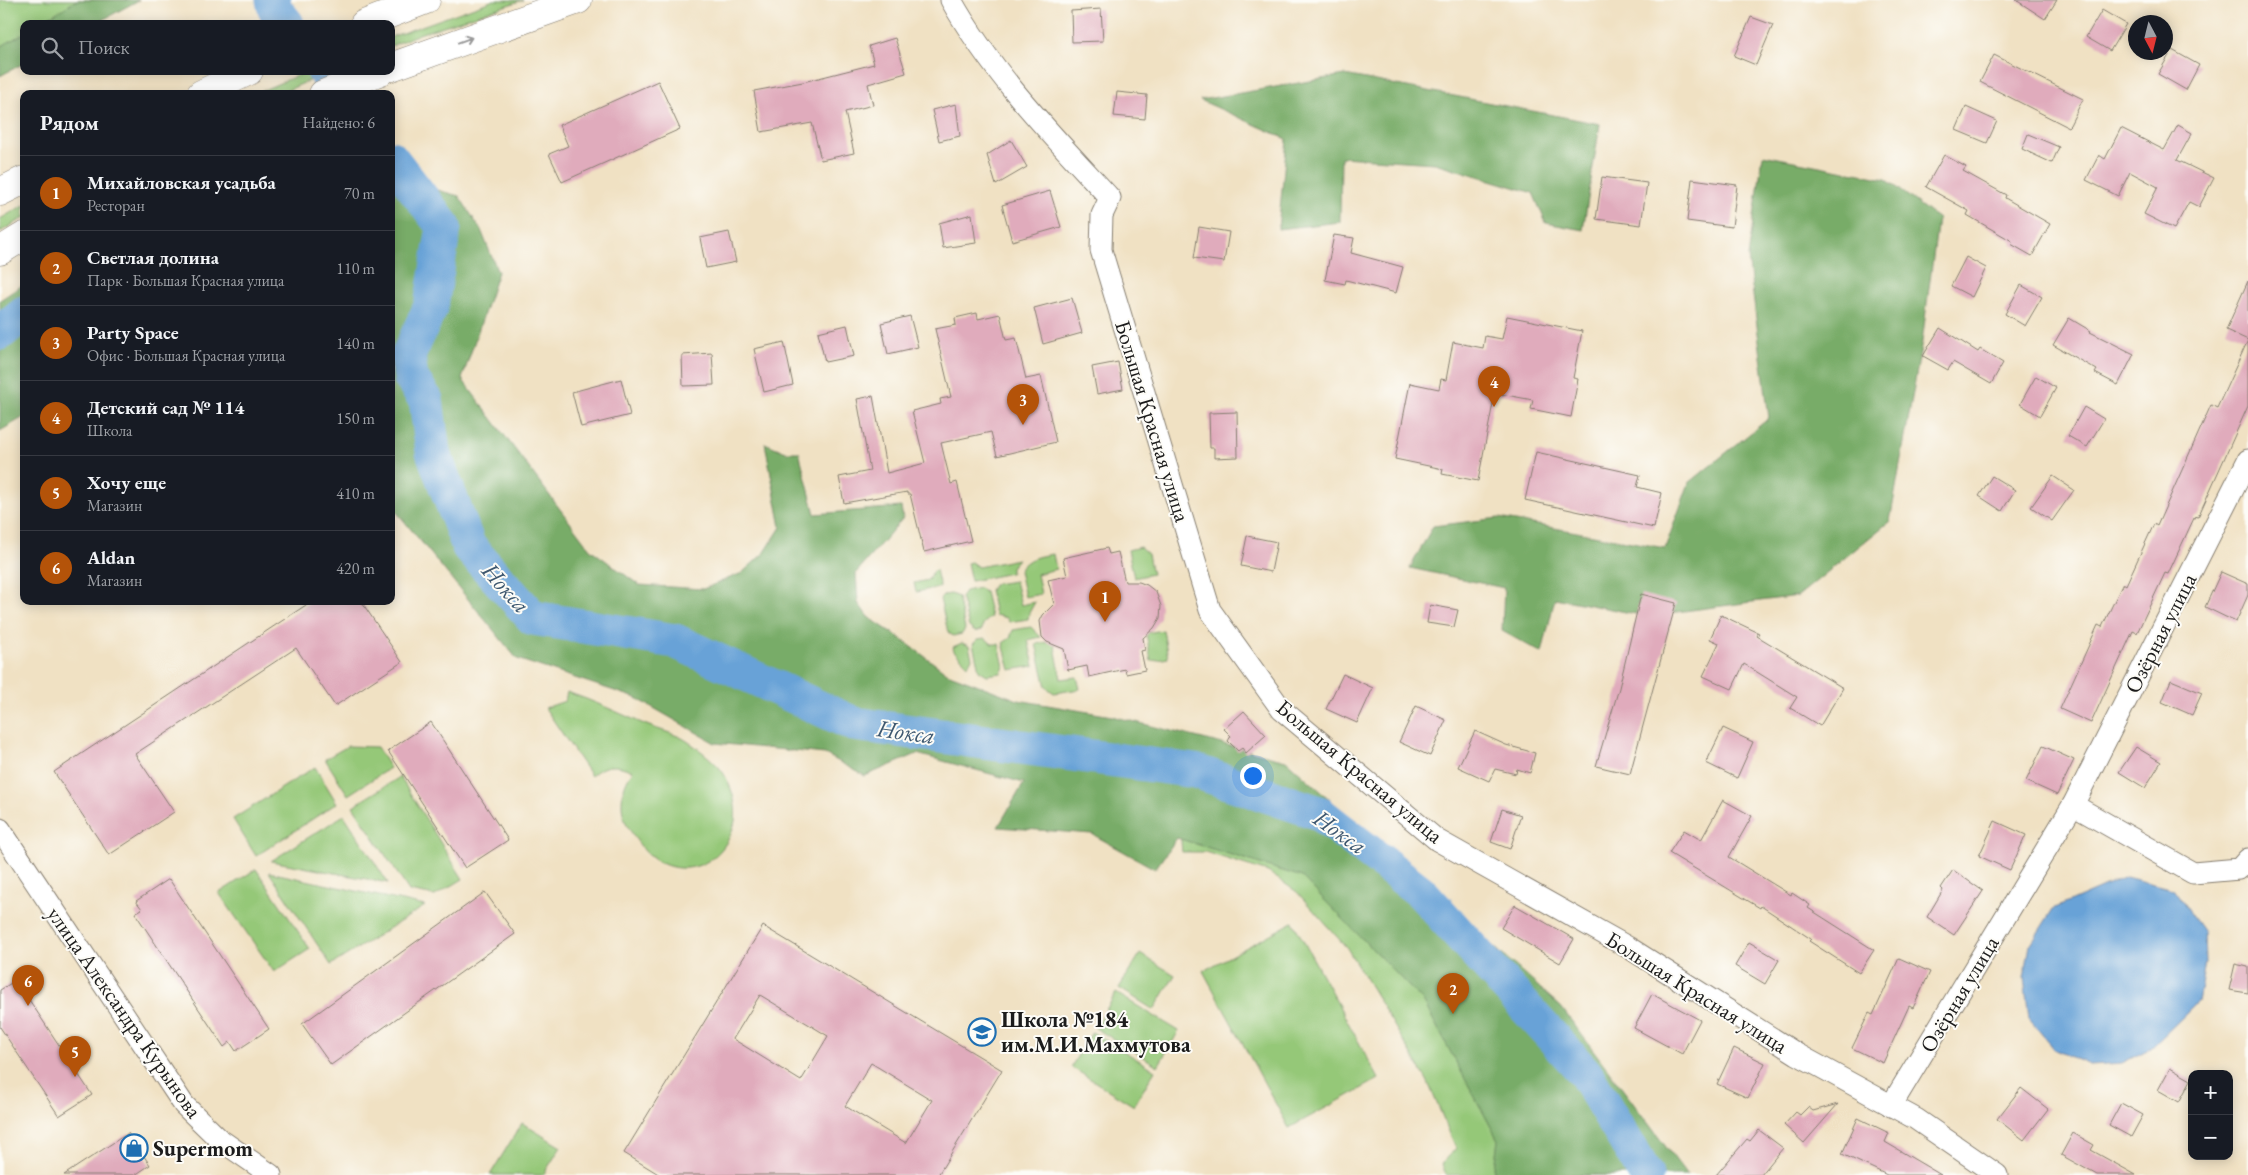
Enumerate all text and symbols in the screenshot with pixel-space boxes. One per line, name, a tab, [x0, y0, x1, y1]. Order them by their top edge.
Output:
north arrow	[2128, 15, 2173, 60]
search box	[20, 20, 395, 75]
icon: search	[38, 34, 66, 62]
text: Поиск	[78, 35, 130, 60]
one-way arrow	[456, 35, 472, 44]
text: Рядом	[40, 109, 99, 136]
text: Найдено: 6	[303, 112, 375, 133]
text: Михайловская усадьба	[87, 170, 276, 195]
text: 1	[52, 183, 60, 204]
text: 70 m	[344, 183, 375, 204]
text: Ресторан	[87, 195, 145, 216]
text: Светлая долина	[87, 245, 219, 270]
text: 2	[52, 258, 60, 279]
text: 110 m	[336, 258, 375, 279]
text: Парк · Большая Красная улица	[87, 270, 284, 291]
street label: Большая Красная улица	[1108, 317, 1197, 526]
text: Party Space	[87, 320, 179, 345]
text: 3	[52, 333, 60, 354]
text: 140 m	[336, 333, 375, 354]
text: Офис · Большая Красная улица	[87, 345, 285, 366]
pin: 4	[1478, 366, 1510, 407]
pin: 3	[1007, 384, 1039, 425]
text: Детский сад № 114	[87, 395, 244, 420]
text: 4	[52, 408, 60, 429]
text: 150 m	[336, 408, 375, 429]
text: Школа	[87, 420, 132, 441]
text: Хочу еще	[87, 470, 166, 495]
text: 5	[52, 483, 60, 504]
text: 410 m	[336, 483, 375, 504]
text: Магазин	[87, 495, 142, 516]
text: Aldan	[87, 545, 135, 570]
water label: Нокса	[475, 555, 537, 620]
text: 6	[52, 558, 60, 579]
text: 420 m	[336, 558, 375, 579]
street label: Озёрная улица	[2118, 568, 2203, 698]
text: Магазин	[87, 570, 142, 591]
pin: 1	[1089, 581, 1121, 622]
street label: Большая Красная улица	[1270, 693, 1449, 850]
water label: Нокса	[874, 712, 937, 751]
your location	[1240, 763, 1266, 789]
water label: Нокса	[1307, 802, 1373, 861]
street label: улица Александра Курынова	[40, 901, 209, 1124]
street label: Большая Красная улица	[1600, 925, 1793, 1060]
street label: Озёрная улица	[1913, 930, 2006, 1058]
pin: 6	[12, 965, 44, 1006]
pin: 2	[1437, 973, 1469, 1014]
place label: Школа №184 им.М.И.Махмутова	[1001, 1005, 1191, 1059]
school or university icon: Школа №184 им.М.И.Махмутова	[967, 1017, 997, 1047]
pin: 5	[59, 1036, 91, 1077]
map controls	[2188, 1070, 2233, 1160]
button: +	[2188, 1070, 2233, 1115]
button: −	[2188, 1115, 2233, 1160]
shop icon: Supermom	[119, 1133, 149, 1163]
place label: Supermom	[153, 1134, 253, 1163]

